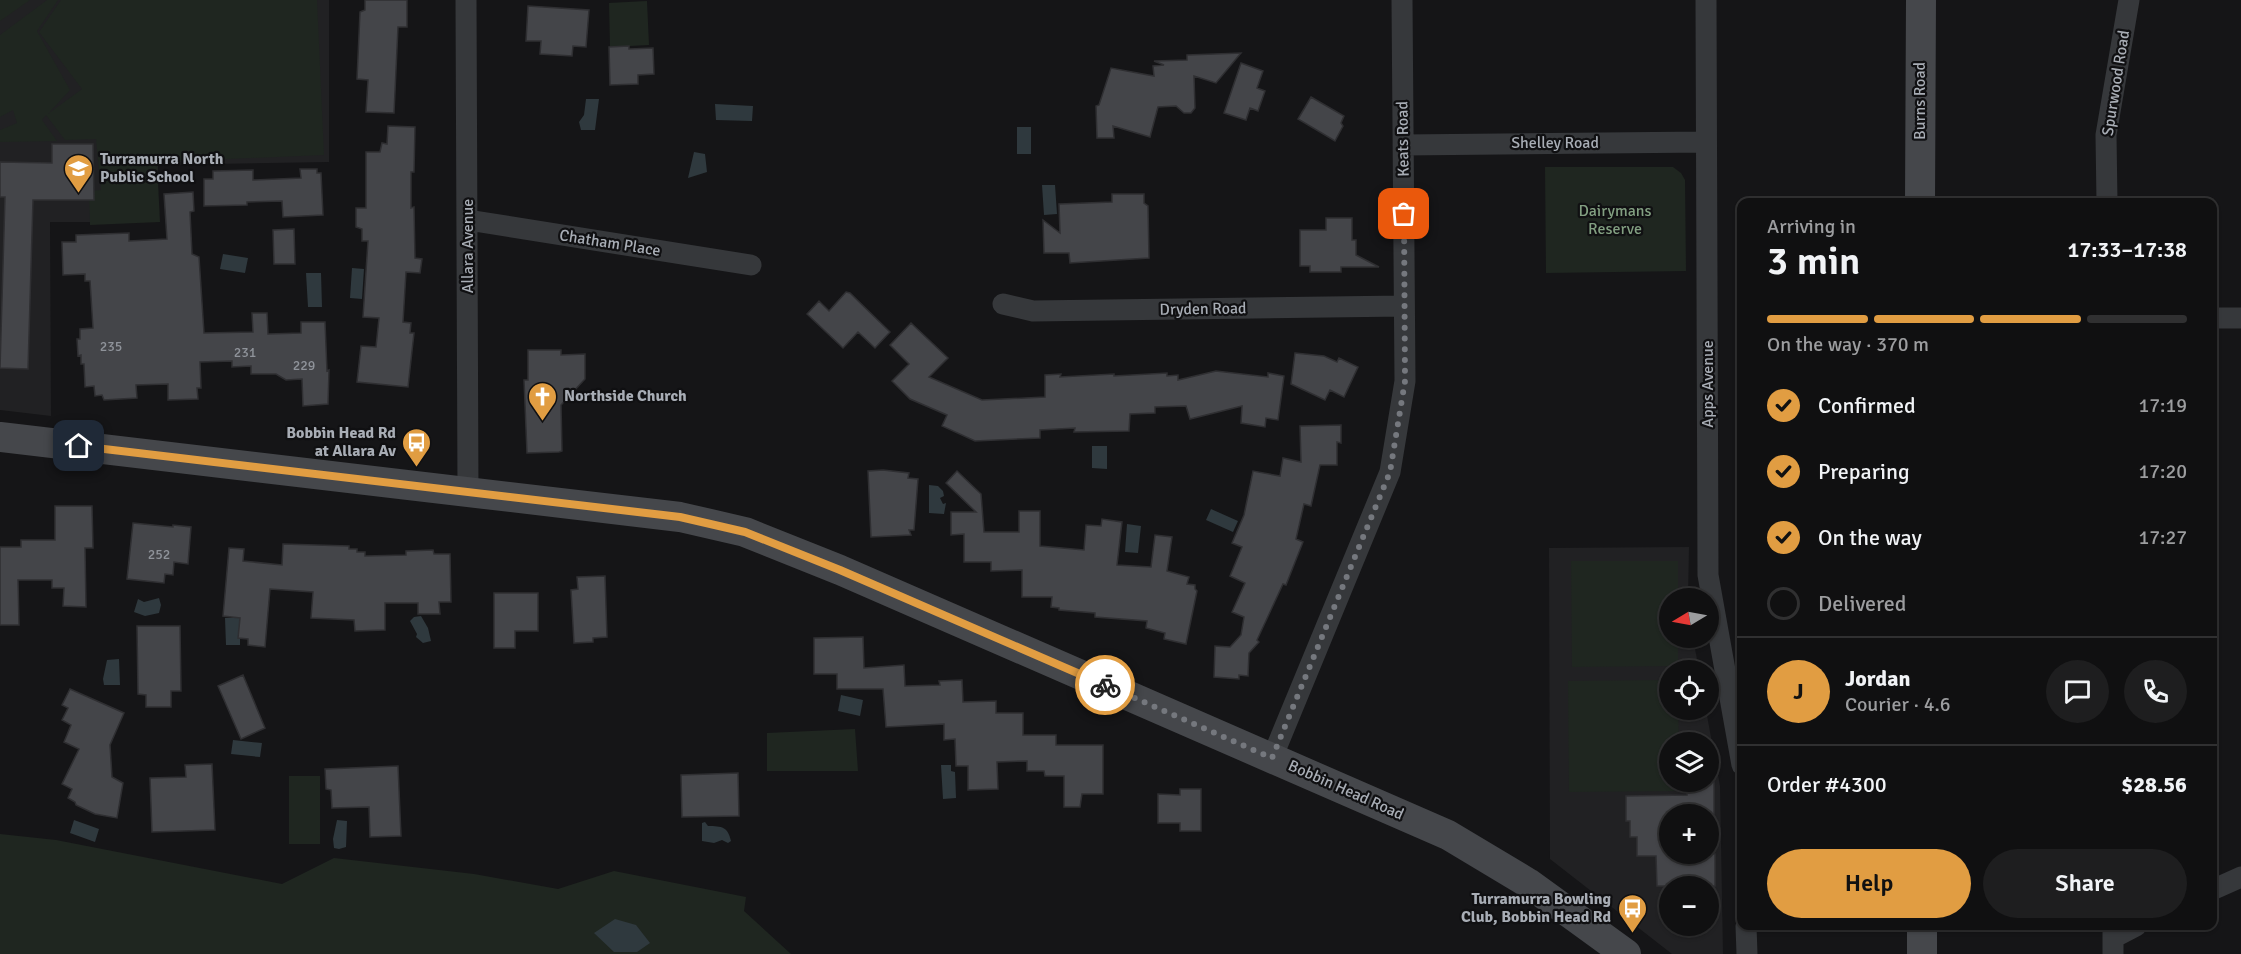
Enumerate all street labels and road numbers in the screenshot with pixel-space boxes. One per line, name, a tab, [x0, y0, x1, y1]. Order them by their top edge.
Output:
street label: Spurwood Road	[2098, 29, 2134, 137]
street label: Burns Road	[1910, 62, 1930, 140]
street label: Keats Road	[1392, 101, 1414, 177]
street label: Shelley Road	[1511, 133, 1599, 153]
street label: Allara Avenue	[458, 199, 478, 293]
street label: Chatham Place	[558, 225, 662, 261]
street label: Dryden Road	[1159, 298, 1247, 320]
street label: Apps Avenue	[1698, 340, 1718, 428]
street label: Bobbin Head Road	[1285, 756, 1407, 824]

